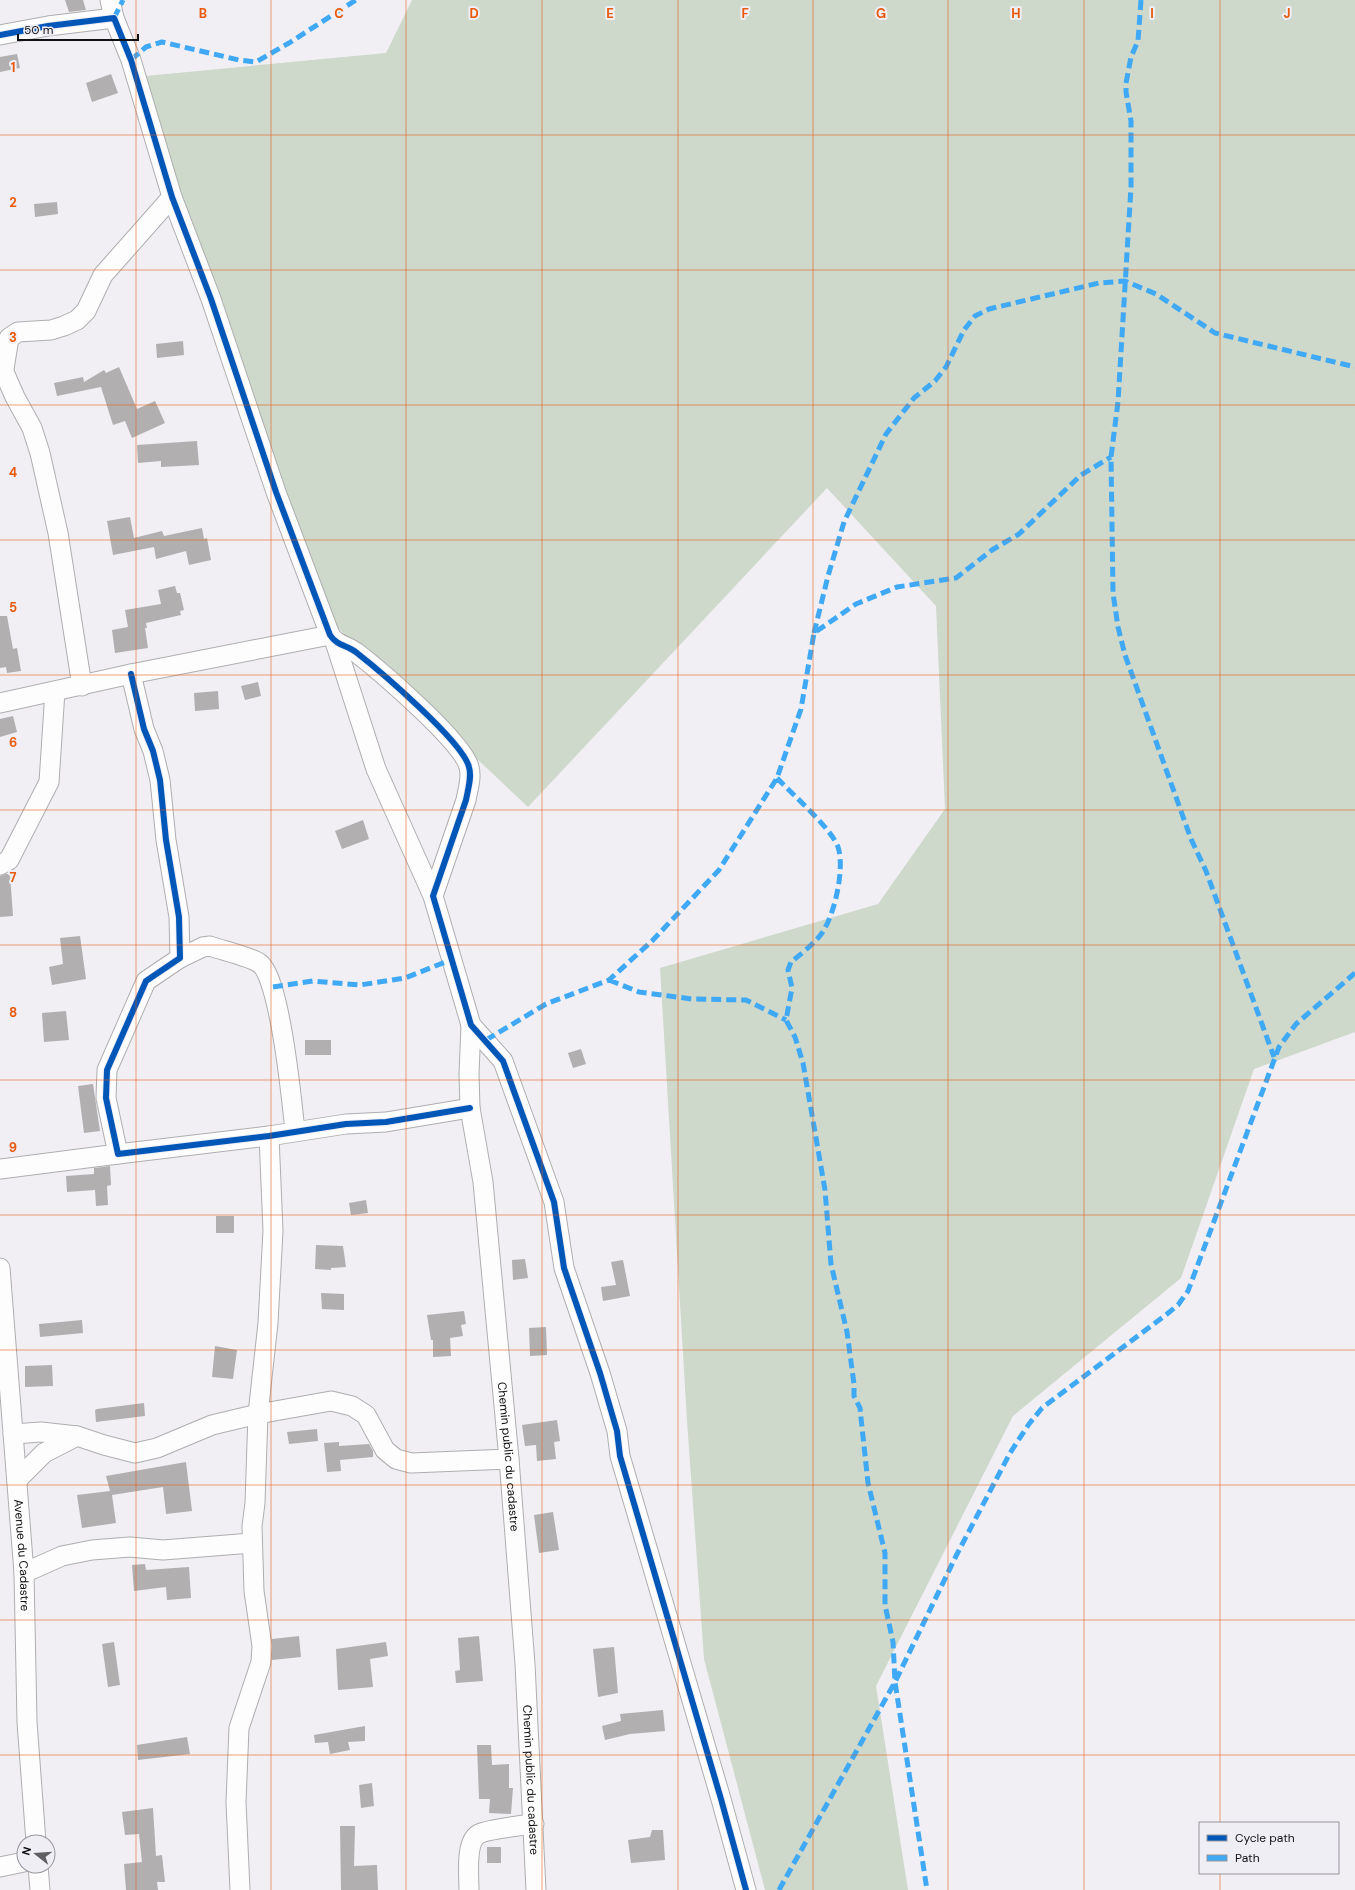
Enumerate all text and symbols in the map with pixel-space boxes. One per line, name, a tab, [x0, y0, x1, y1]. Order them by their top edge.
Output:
text: B	[199, 5, 207, 22]
text: C	[334, 5, 344, 22]
text: D	[469, 5, 479, 22]
text: E	[606, 5, 614, 22]
text: F	[741, 5, 749, 22]
text: G	[876, 5, 886, 22]
text: H	[1011, 5, 1021, 22]
text: I	[1150, 5, 1154, 22]
text: J	[1283, 5, 1291, 22]
scale bar	[18, 16, 138, 42]
text: 50 m	[24, 22, 53, 38]
text: 1	[11, 59, 15, 76]
text: 2	[9, 194, 17, 211]
text: 3	[9, 329, 17, 346]
text: 4	[9, 464, 17, 481]
text: 5	[9, 599, 17, 616]
text: 6	[9, 734, 17, 751]
text: 7	[10, 869, 17, 886]
text: 8	[9, 1004, 17, 1021]
text: 9	[9, 1139, 17, 1156]
street label: Chemin public du cadastre	[494, 1381, 523, 1532]
street label: Avenue du Cadastre	[10, 1498, 33, 1612]
street label: Chemin public du cadastre	[519, 1704, 542, 1855]
legend	[1199, 1822, 1339, 1874]
text: Cycle path	[1235, 1830, 1295, 1846]
north arrow	[16, 1834, 56, 1874]
text: N	[19, 1845, 34, 1857]
text: Path	[1235, 1850, 1260, 1866]

